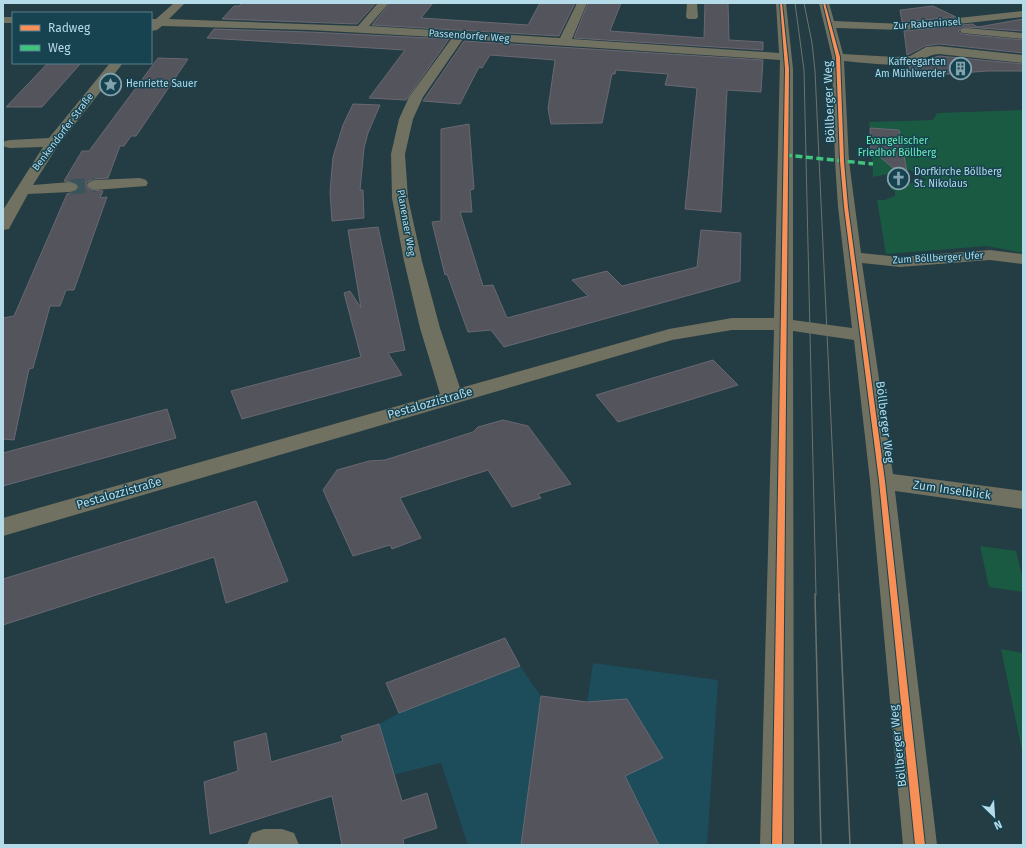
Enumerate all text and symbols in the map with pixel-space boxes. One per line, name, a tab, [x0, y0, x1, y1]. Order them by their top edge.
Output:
legend	[12, 12, 152, 64]
street label: Zur Rabeninsel	[893, 16, 961, 32]
text: Radweg	[48, 21, 91, 35]
street label: Passendorfer Weg	[428, 27, 511, 45]
text: Weg	[48, 41, 71, 55]
building icon: Kaffeegarten Am Mühlwerder	[948, 55, 974, 81]
place label: Kaffeegarten Am Mühlwerder	[875, 56, 946, 80]
street label: Böllberger Weg	[821, 60, 837, 143]
place icon: Henriette Sauer	[98, 71, 124, 97]
place label: Henriette Sauer	[126, 78, 198, 90]
street label: Benkendorfer Straße	[30, 91, 96, 173]
park label: Evangelischer Friedhof Böllberg	[858, 135, 937, 159]
church icon: Dorfkirche Böllberg St. Nikolaus	[886, 165, 912, 191]
place label: Dorfkirche Böllberg St. Nikolaus	[914, 166, 1003, 190]
street label: Planenaer Weg	[394, 189, 418, 258]
street label: Zum Böllberger Ufer	[892, 250, 984, 266]
street label: Böllberger Weg	[873, 380, 897, 465]
street label: Pestalozzistraße	[386, 384, 474, 422]
street label: Pestalozzistraße	[75, 474, 163, 512]
street label: Zum Inselblick	[912, 478, 993, 503]
street label: Böllberger Weg	[887, 704, 909, 788]
north arrow	[974, 796, 1014, 836]
text: N	[992, 817, 1004, 832]

